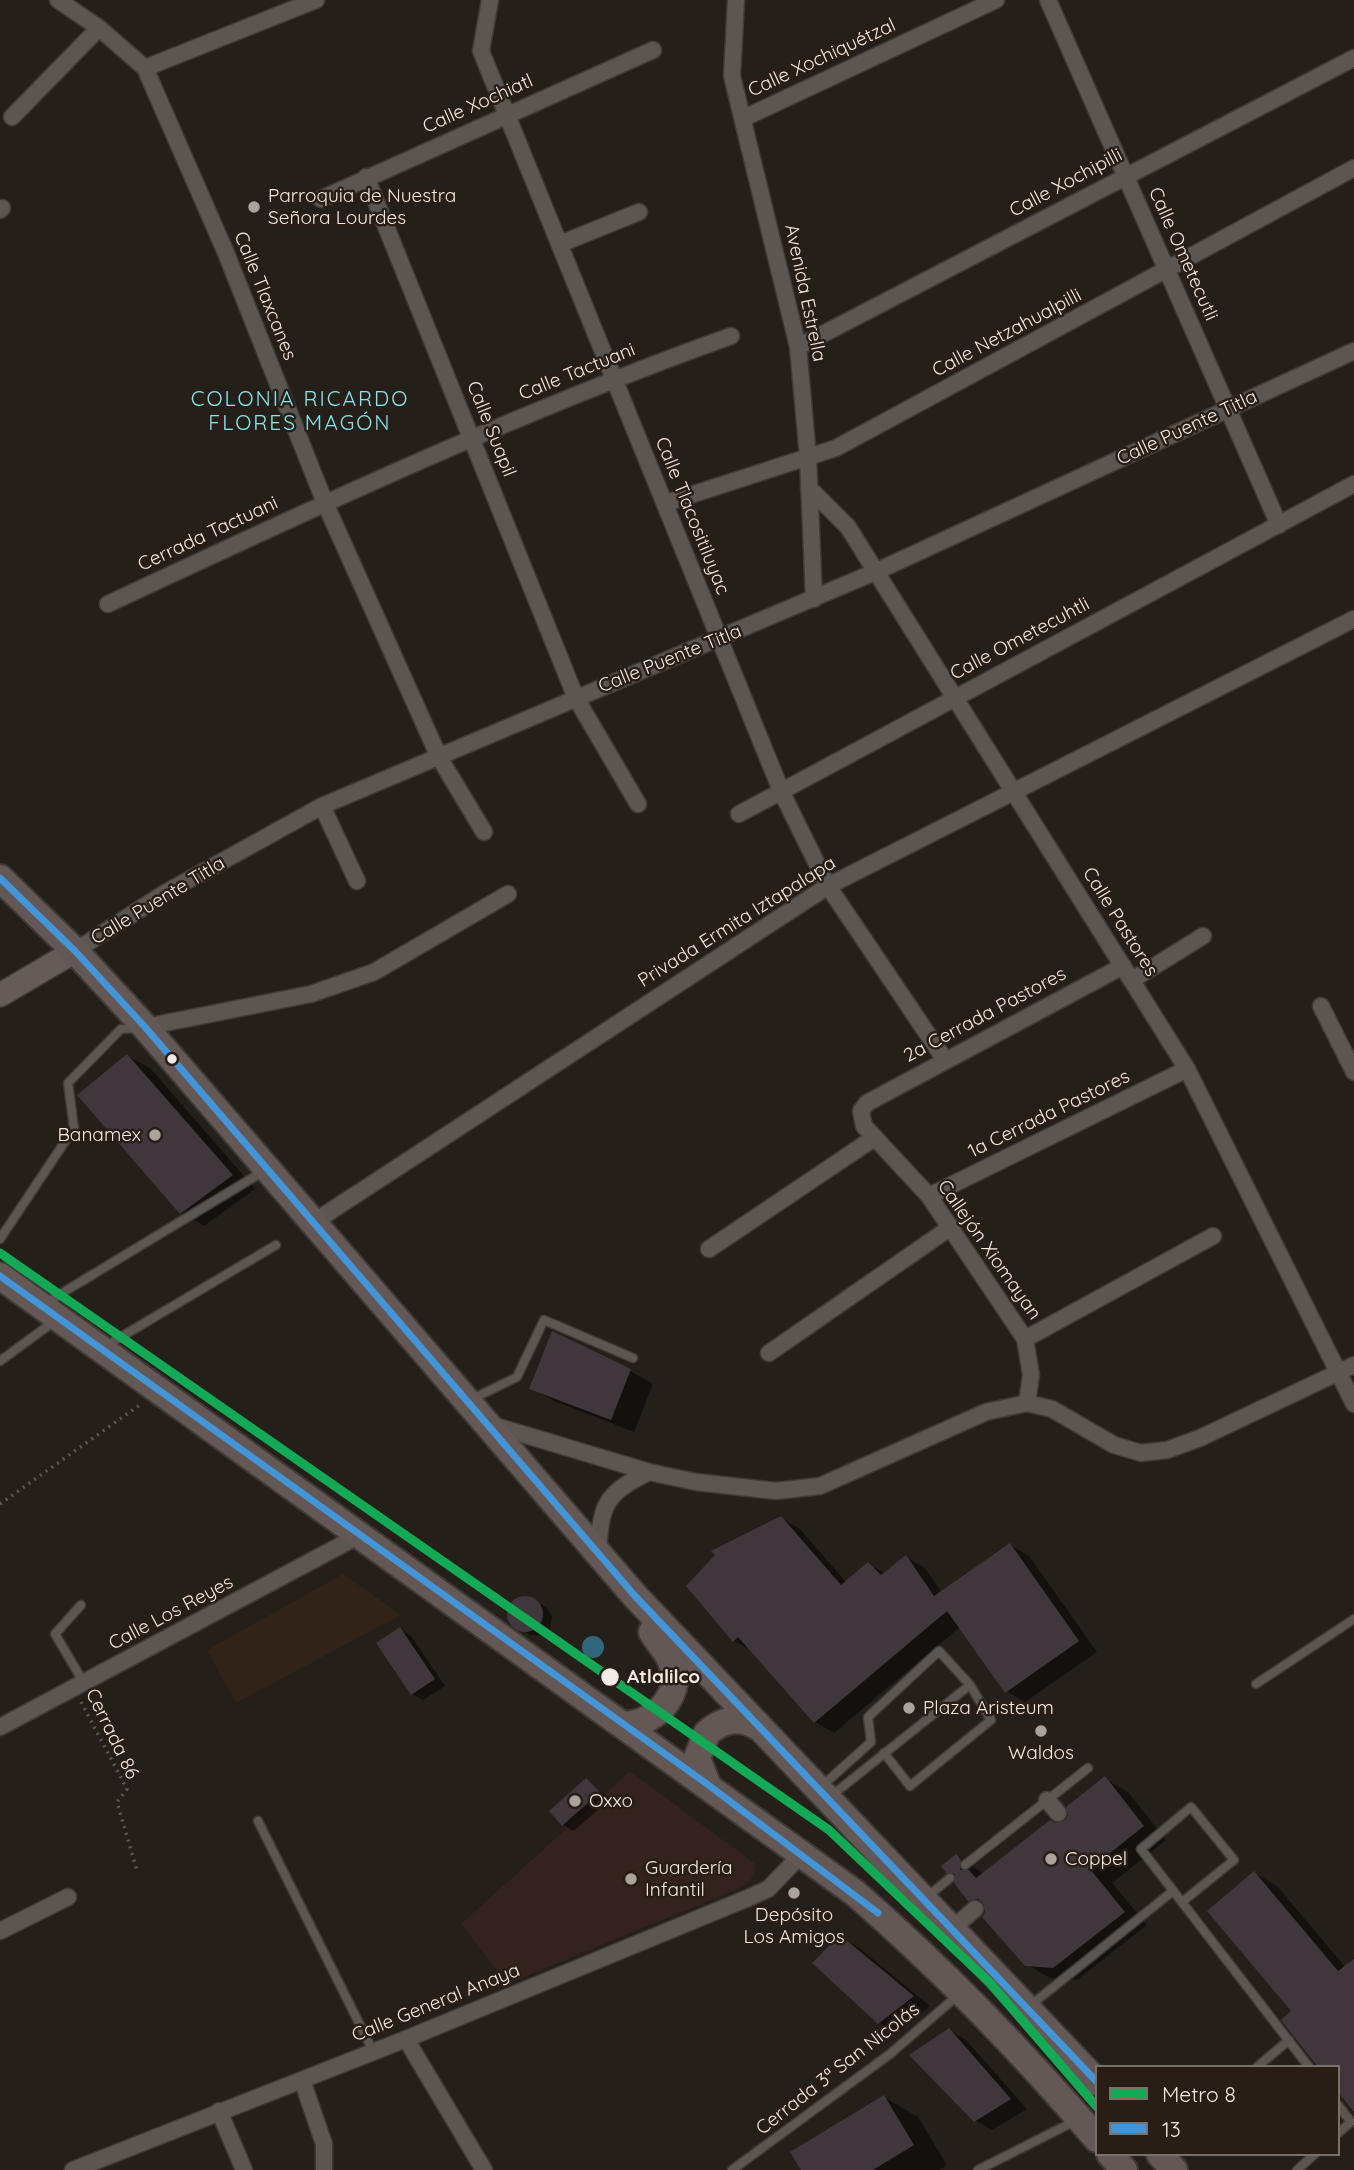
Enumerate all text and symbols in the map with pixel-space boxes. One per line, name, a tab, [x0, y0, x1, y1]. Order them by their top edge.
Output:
street label: Calle Xochiquétzal	[745, 14, 899, 102]
street label: Calle Xochiatl	[419, 70, 537, 138]
street label: Calle Xochipilli	[1006, 144, 1126, 222]
street label: Calle Ometecutli	[1143, 184, 1223, 324]
place label: Parroquia de Nuestra Señora Lourdes	[268, 185, 456, 229]
marker: Parroquia de Nuestra Señora Lourdes	[246, 199, 262, 215]
street label: Avenida Estrella	[779, 222, 831, 364]
street label: Calle Tlaxcanes	[229, 228, 301, 364]
street label: Calle Netzahualpilli	[928, 284, 1086, 382]
street label: Calle Tactuani	[516, 338, 638, 406]
street label: Calle Suapil	[461, 378, 521, 480]
street label: Calle Puente Titla	[1113, 385, 1261, 471]
district label: COLONIA RICARDO FLORES MAGÓN	[193, 387, 407, 437]
street label: Calle Tlacositiluyac	[650, 434, 734, 598]
street label: Cerrada Tactuani	[134, 492, 282, 576]
street label: Calle Ometecuhtli	[946, 593, 1094, 685]
street label: Calle Puente Titla	[595, 620, 745, 698]
street label: Calle Puente Titla	[87, 852, 229, 950]
street label: Privada Ermita Iztapalapa	[634, 852, 840, 992]
street label: Calle Pastores	[1077, 863, 1163, 981]
street label: 2a Cerrada Pastores	[900, 963, 1070, 1067]
unlabelled marker	[165, 1052, 179, 1066]
street label: 1a Cerrada Pastores	[964, 1065, 1134, 1163]
place label: Banamex	[58, 1124, 141, 1146]
marker: Banamex	[147, 1127, 163, 1143]
street label: Callejón Xiomayan	[932, 1176, 1046, 1324]
street label: Calle Los Reyes	[105, 1571, 237, 1655]
marker: Atlalilco	[599, 1666, 621, 1688]
place label: Atlalilco	[627, 1666, 700, 1688]
street label: Cerrada 86	[80, 1685, 144, 1783]
place label: Plaza Aristeum	[923, 1697, 1054, 1719]
marker: Plaza Aristeum	[901, 1700, 917, 1716]
marker: Waldos	[1033, 1723, 1049, 1739]
place label: Waldos	[1008, 1742, 1074, 1764]
place label: Oxxo	[589, 1790, 633, 1812]
marker: Oxxo	[567, 1793, 583, 1809]
place label: Coppel	[1065, 1848, 1127, 1870]
marker: Coppel	[1043, 1851, 1059, 1867]
place label: Guardería Infantil	[645, 1857, 733, 1901]
marker: Guardería Infantil	[623, 1871, 639, 1887]
marker: Depósito Los Amigos	[786, 1885, 802, 1901]
place label: Depósito Los Amigos	[743, 1904, 845, 1948]
street label: Calle General Anaya	[349, 1959, 523, 2047]
street label: Cerrada 3ª San Nicolás	[752, 1998, 924, 2140]
legend	[1095, 2065, 1340, 2156]
text: Metro 8	[1162, 2081, 1236, 2107]
text: 13	[1162, 2116, 1181, 2142]

